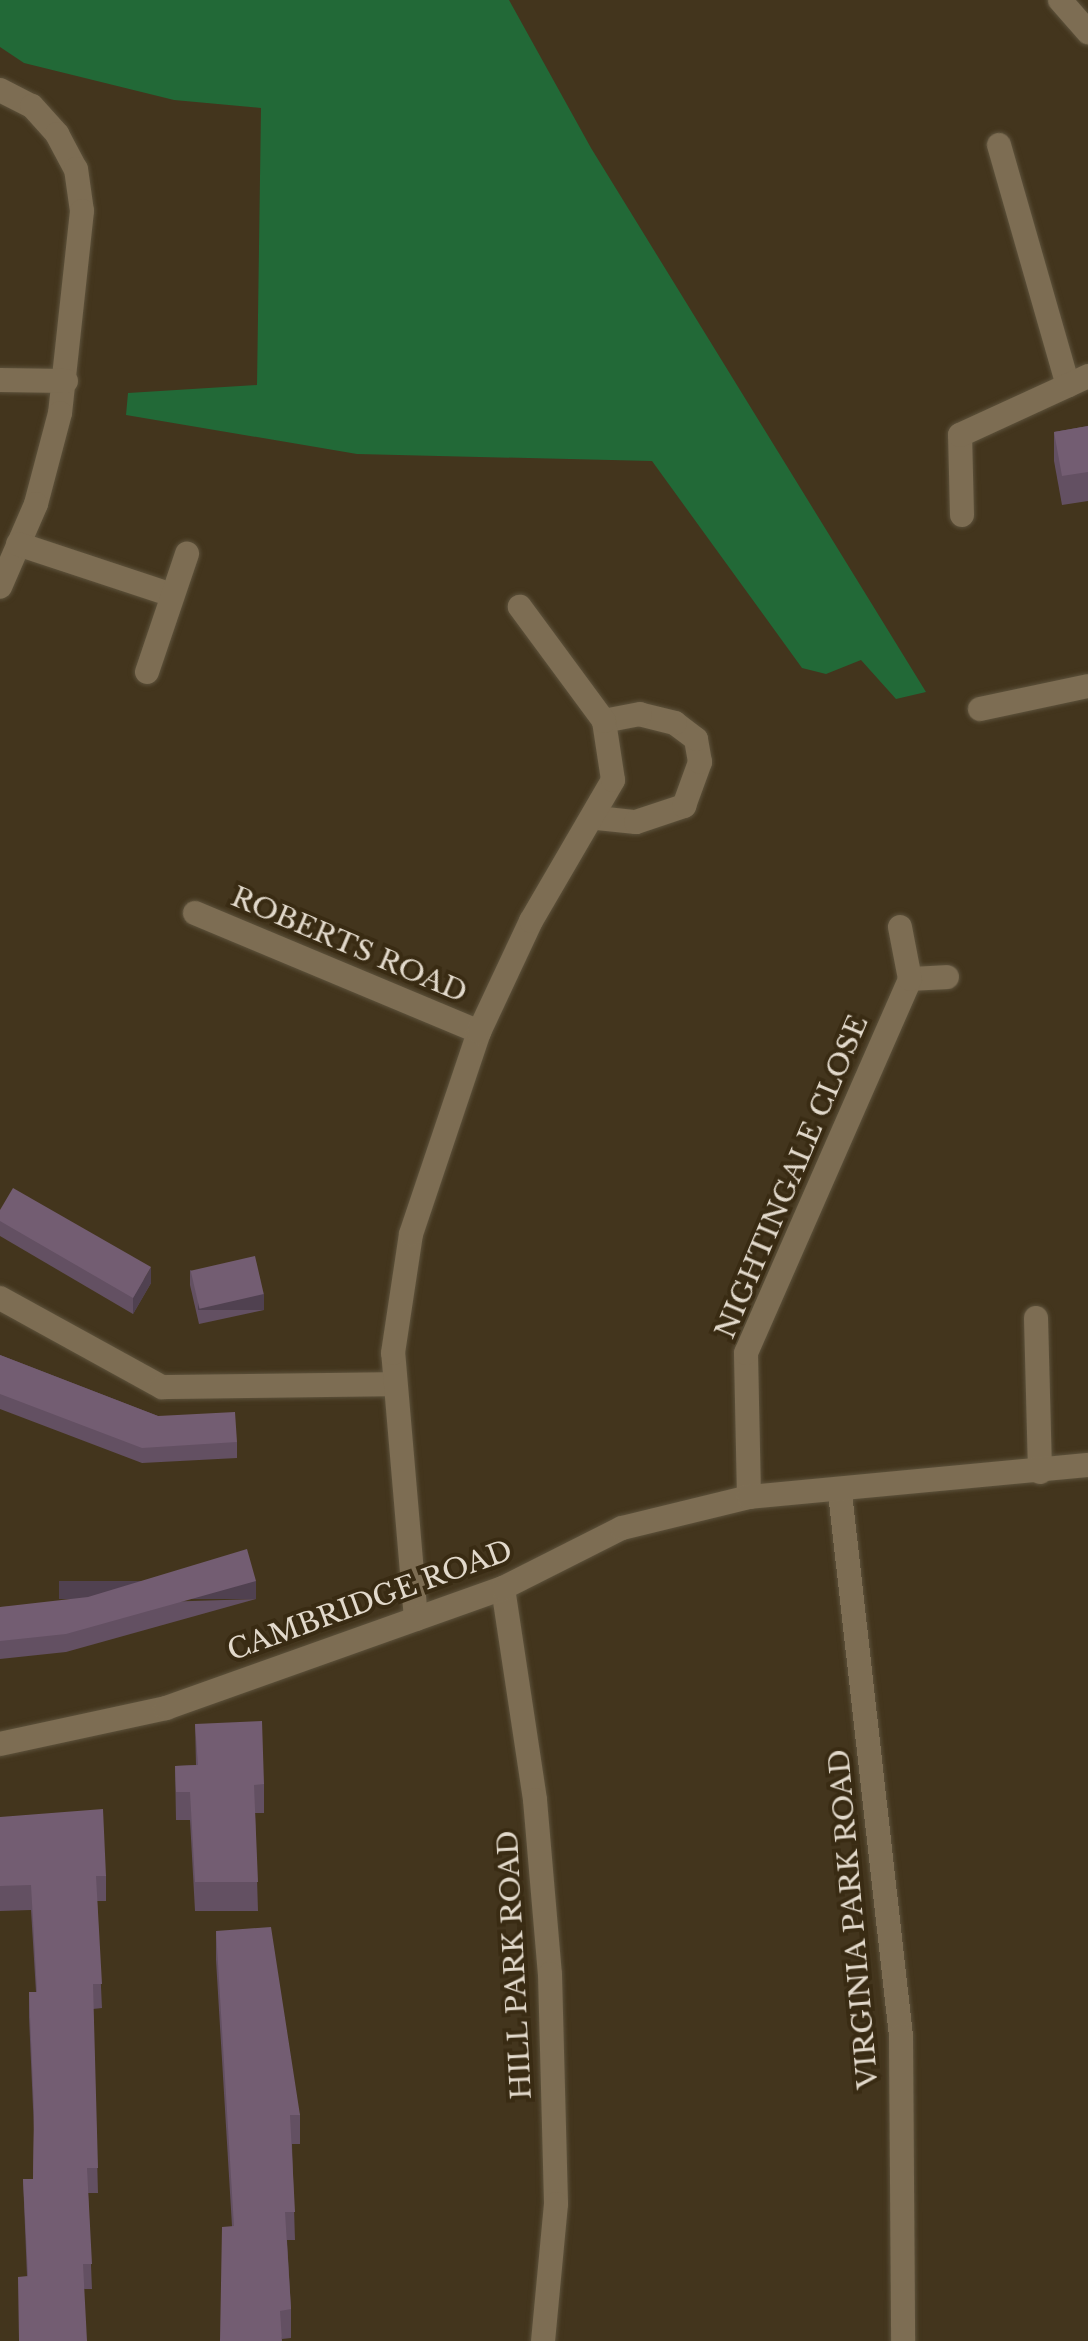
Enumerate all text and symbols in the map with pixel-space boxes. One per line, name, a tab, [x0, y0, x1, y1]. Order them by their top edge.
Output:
street label: ROBERTS ROAD	[226, 880, 472, 1010]
street label: NIGHTINGALE CLOSE	[709, 1010, 875, 1344]
street label: CAMBRIDGE ROAD	[223, 1534, 517, 1668]
street label: VIRGINIA PARK ROAD	[822, 1747, 886, 2091]
street label: HILL PARK ROAD	[491, 1829, 539, 2101]

